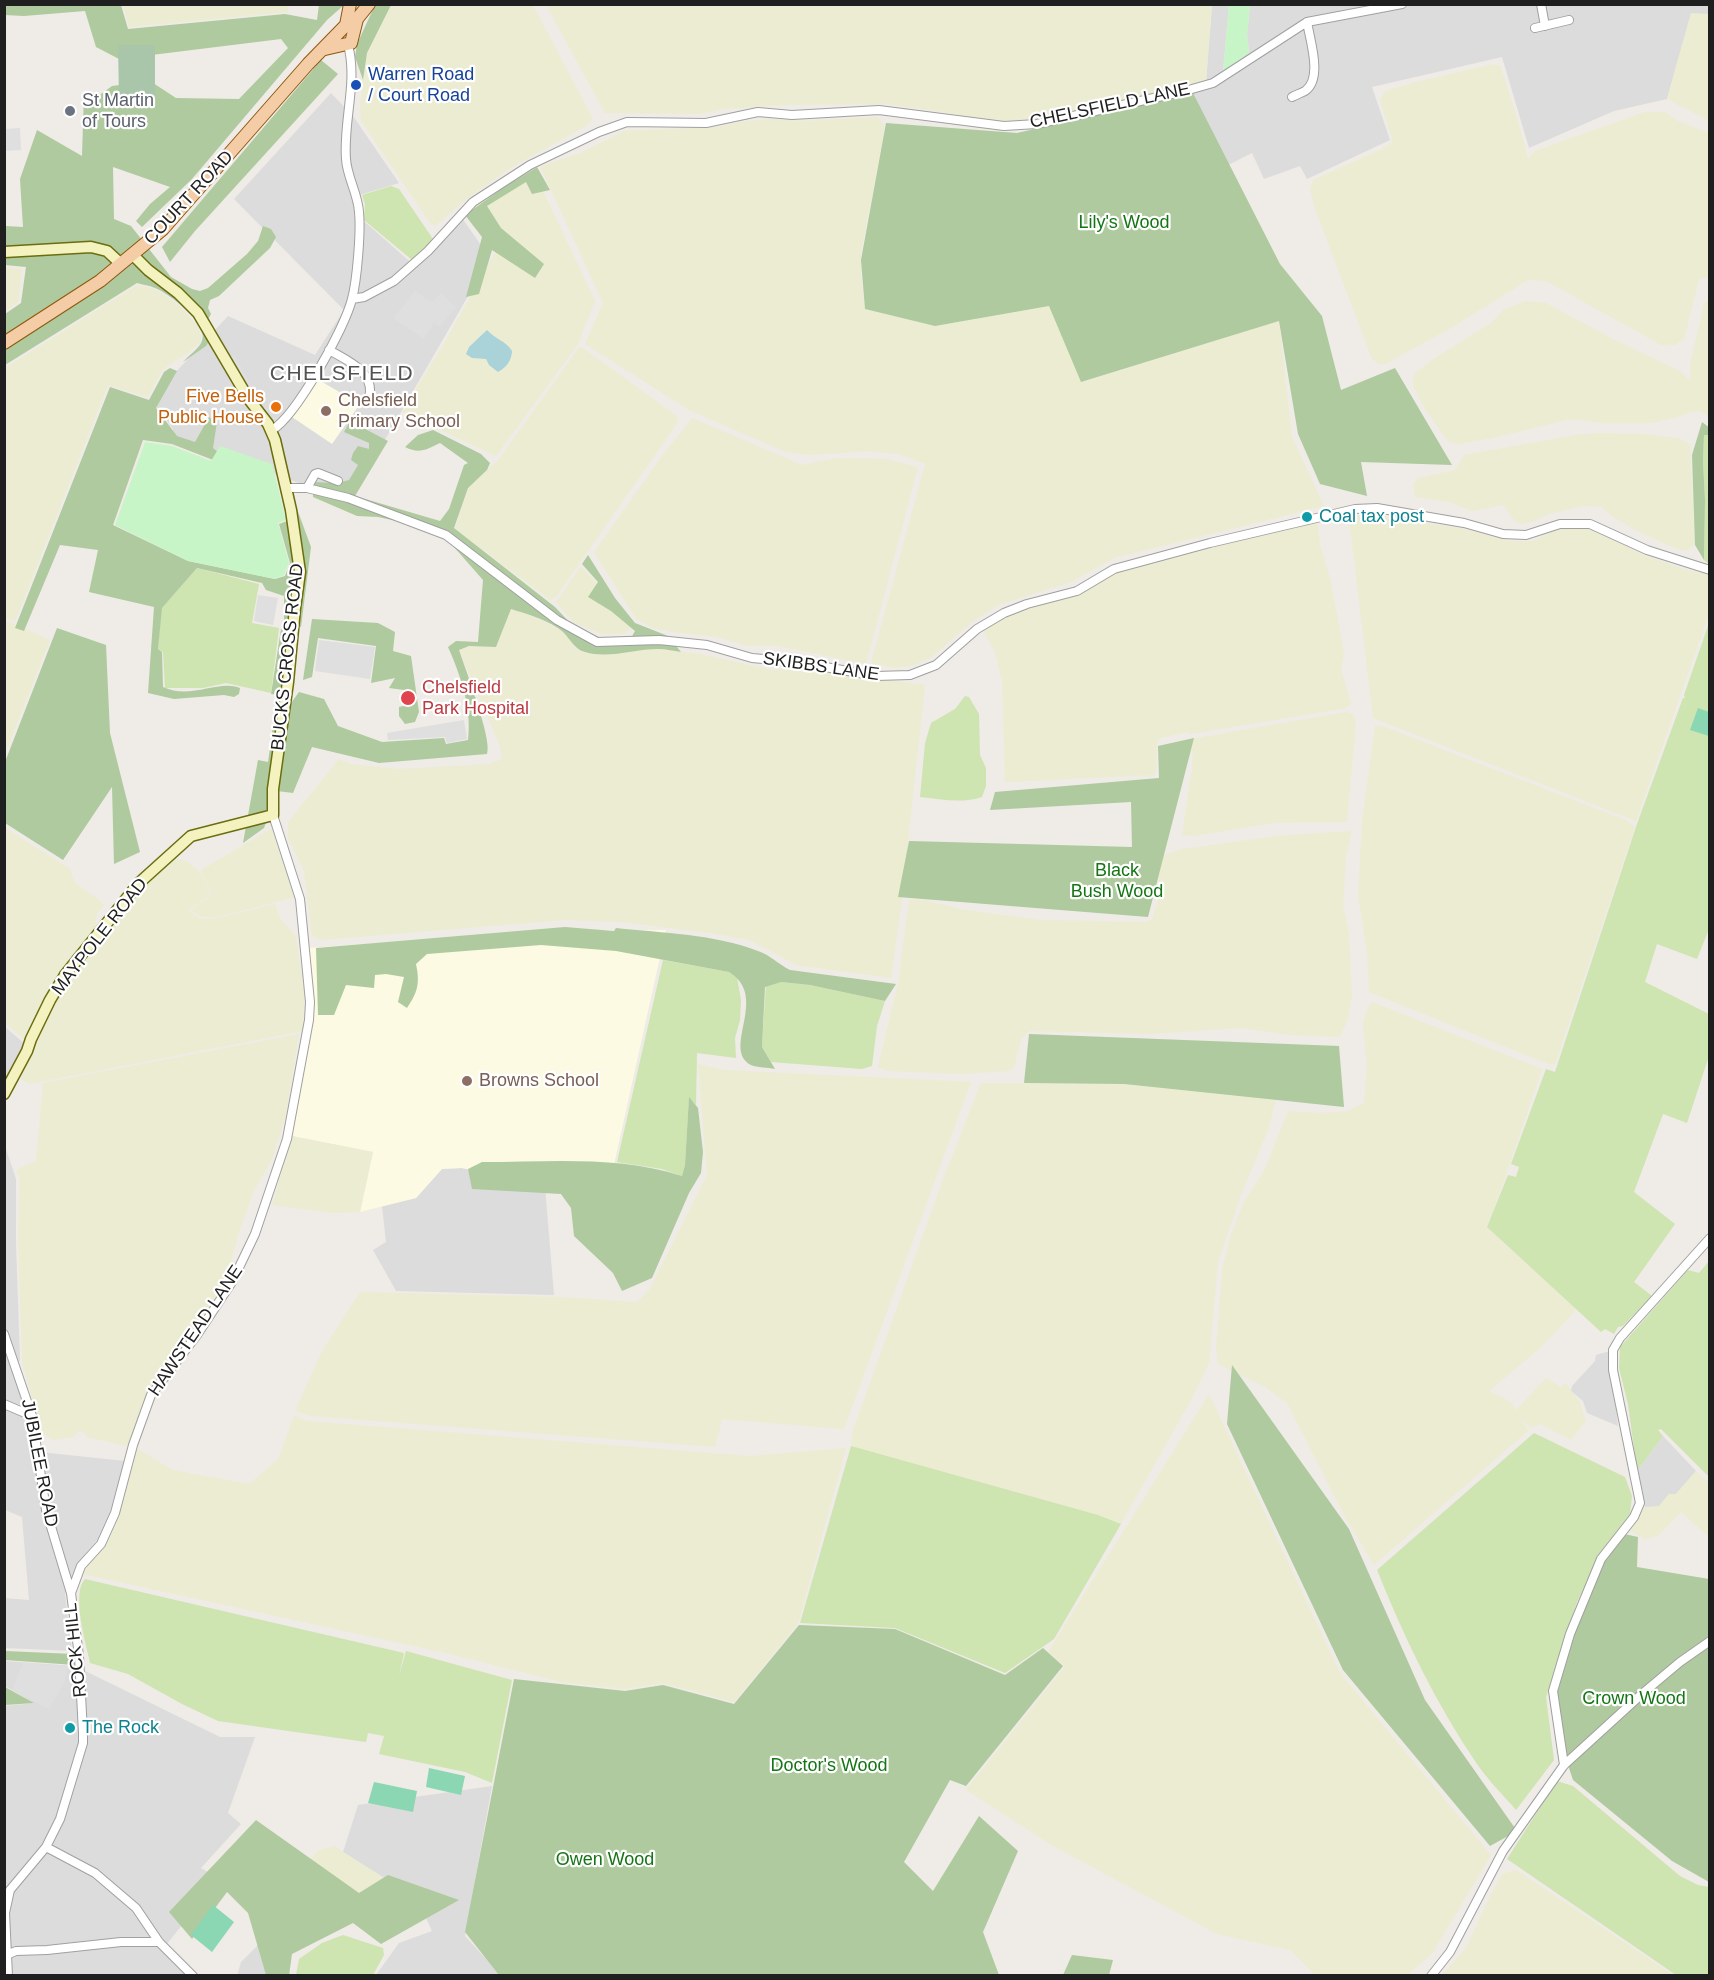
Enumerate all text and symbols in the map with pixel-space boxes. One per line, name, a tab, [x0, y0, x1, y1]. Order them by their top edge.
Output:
place label: Warren Road / Court Road	[368, 64, 474, 106]
marker: Warren Road / Court Road	[349, 78, 363, 92]
street label: CHELSFIELD LANE	[1028, 78, 1192, 134]
place label: St Martin of Tours	[82, 90, 154, 132]
marker: St Martin of Tours	[63, 104, 77, 118]
street label: COURT ROAD	[140, 147, 238, 249]
park label: Lily's Wood	[1078, 212, 1170, 234]
district label: CHELSFIELD	[270, 361, 414, 387]
place label: Five Bells Public House	[158, 386, 264, 428]
place label: Chelsfield Primary School	[338, 390, 460, 432]
marker: Five Bells Public House	[269, 400, 283, 414]
marker: Chelsfield Primary School	[319, 404, 333, 418]
place label: Coal tax post	[1319, 506, 1424, 528]
marker: Coal tax post	[1300, 510, 1314, 524]
street label: BUCKS CROSS ROAD	[267, 562, 309, 752]
street label: SKIBBS LANE	[762, 648, 880, 686]
place label: Chelsfield Park Hospital	[422, 677, 529, 720]
marker: Chelsfield Park Hospital	[399, 689, 417, 707]
park label: Black Bush Wood	[1071, 860, 1163, 902]
street label: MAYPOLE ROAD	[48, 874, 152, 1000]
place label: Browns School	[479, 1070, 599, 1092]
marker: Browns School	[460, 1074, 474, 1088]
street label: HAWSTEAD LANE	[144, 1261, 248, 1401]
street label: JUBILEE ROAD	[16, 1397, 62, 1529]
street label: ROCK HILL	[60, 1602, 92, 1698]
park label: Crown Wood	[1582, 1688, 1686, 1710]
place label: The Rock	[82, 1717, 159, 1739]
marker: The Rock	[63, 1721, 77, 1735]
park label: Doctor's Wood	[770, 1755, 888, 1777]
park label: Owen Wood	[556, 1849, 654, 1871]

